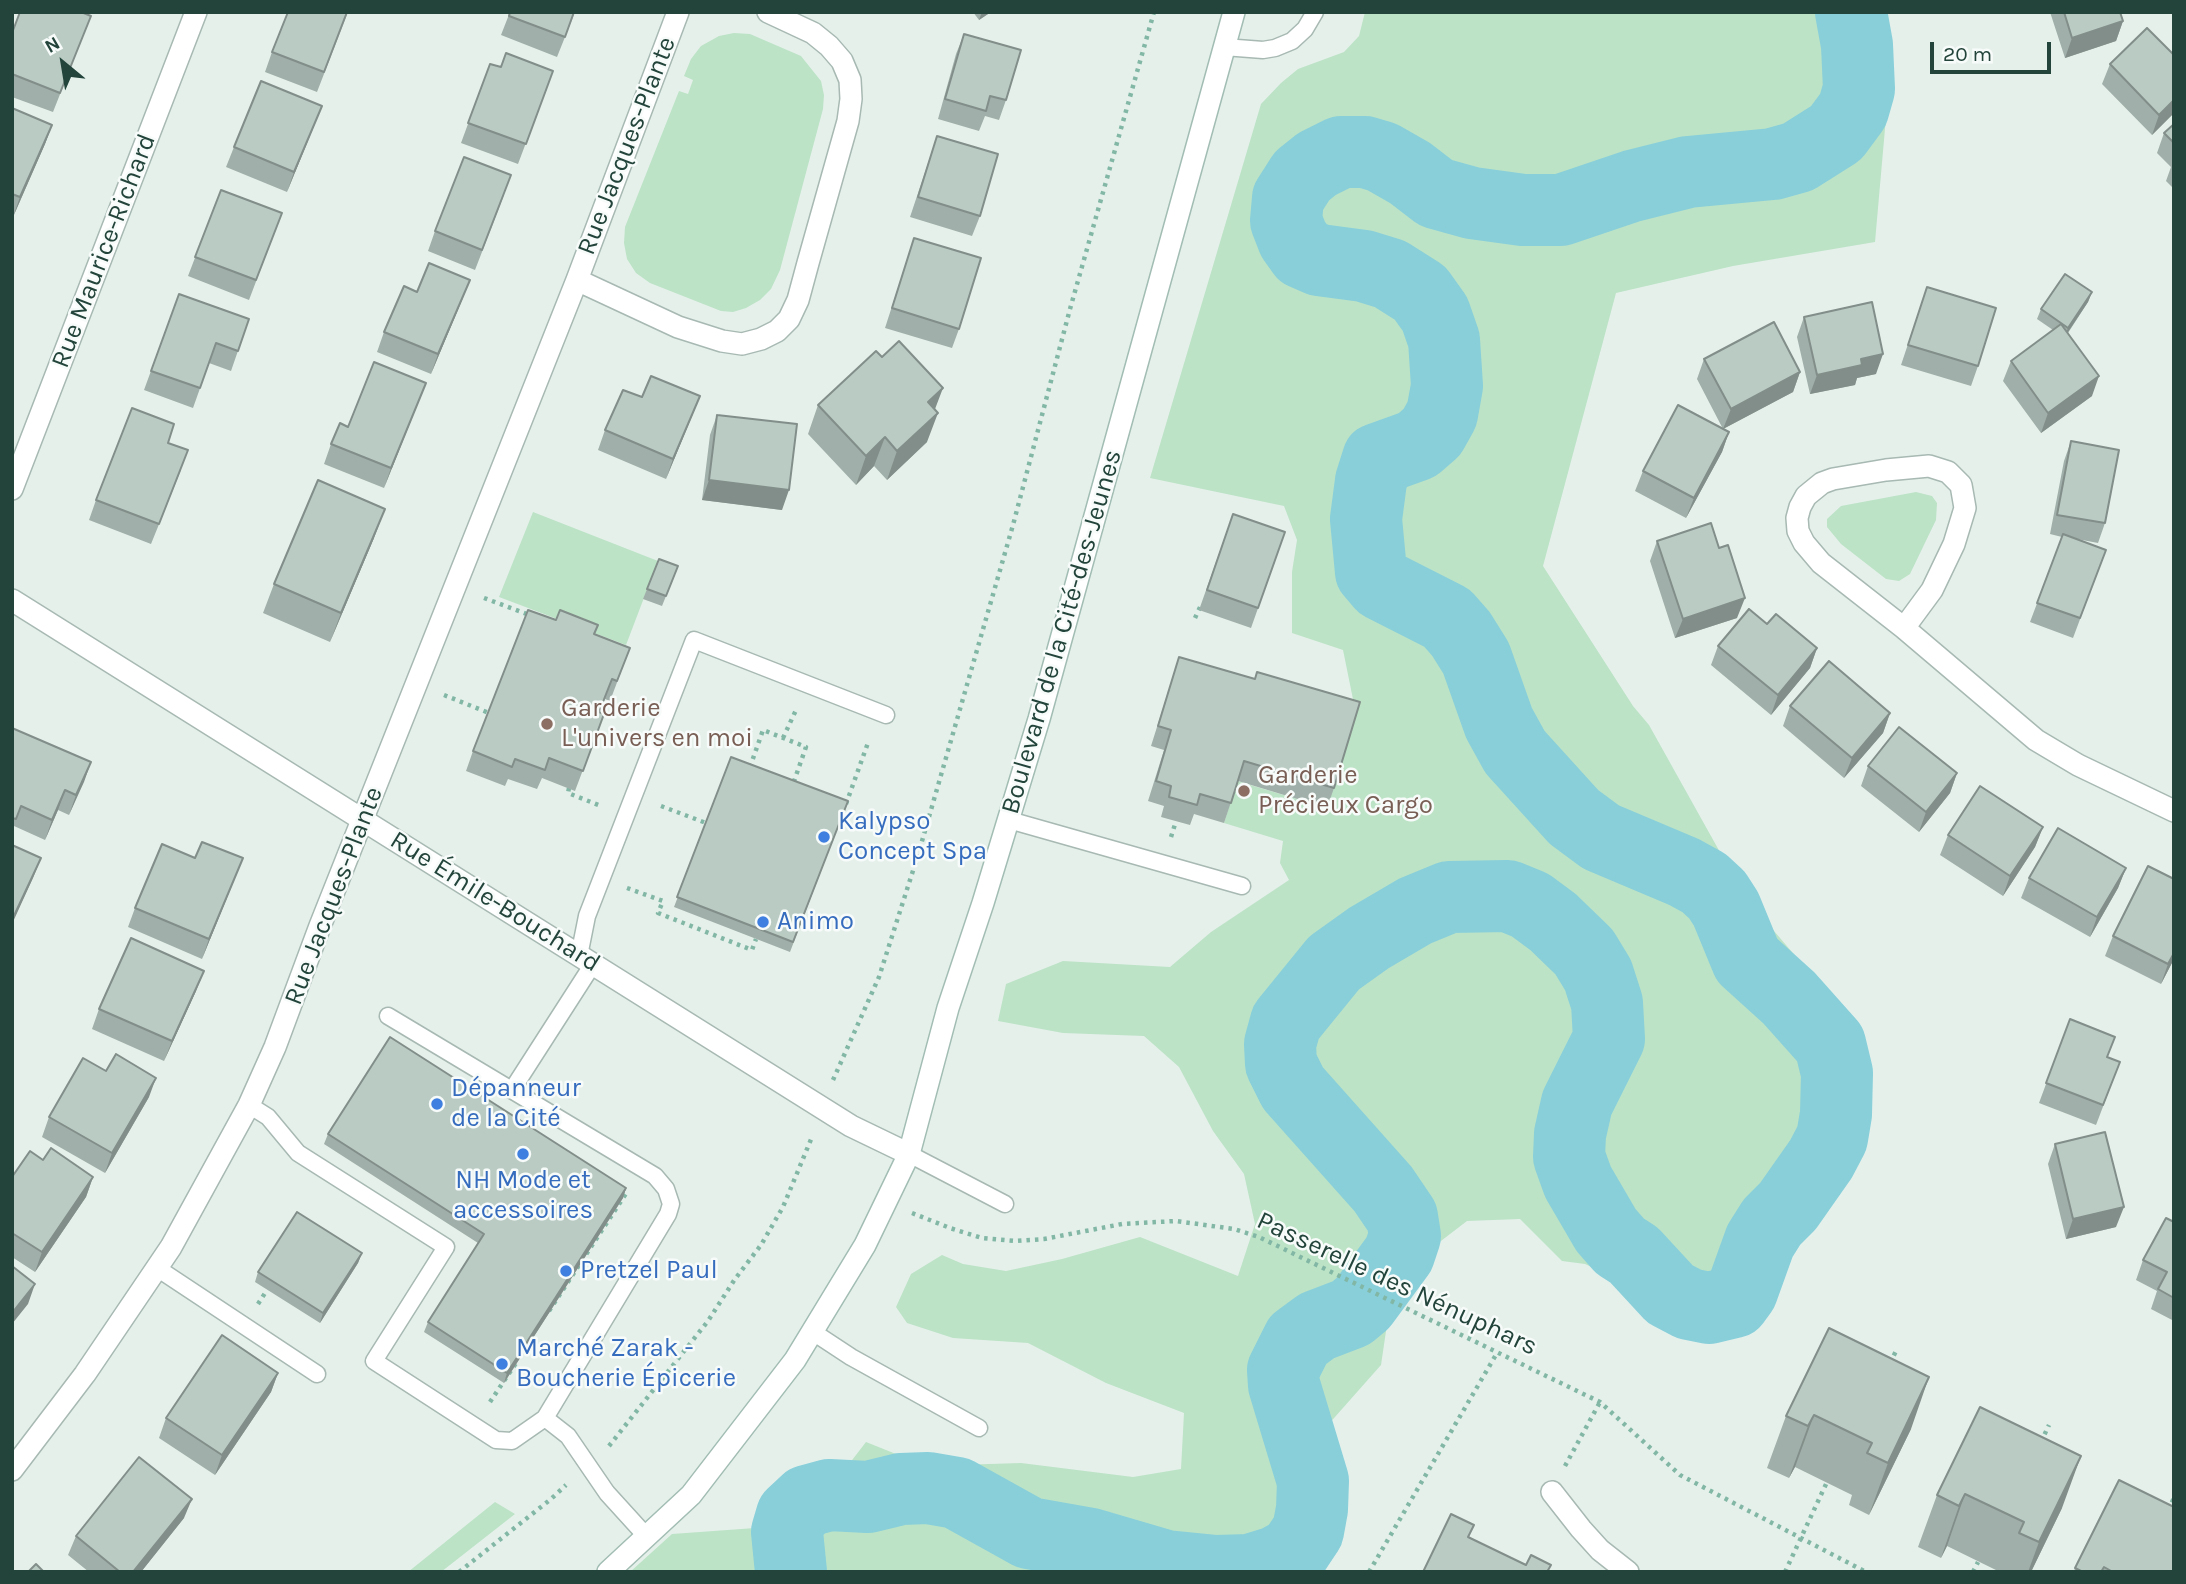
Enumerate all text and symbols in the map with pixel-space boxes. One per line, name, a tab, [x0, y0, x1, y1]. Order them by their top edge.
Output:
north arrow	[28, 28, 98, 98]
scale bar	[1934, 28, 2055, 72]
text: N	[41, 32, 64, 58]
street label: Rue Jacques-Plante	[571, 32, 683, 260]
text: 20 m	[1943, 42, 1992, 66]
street label: Rue Maurice-Richard	[45, 130, 163, 372]
street label: Boulevard de la Cité-des-Jeunes	[995, 446, 1129, 818]
place label: Garderie L'univers en moi	[561, 693, 753, 754]
marker: Garderie L'univers en moi	[539, 716, 555, 732]
place label: Garderie Précieux Cargo	[1258, 760, 1433, 822]
street label: Rue Jacques-Plante	[278, 782, 390, 1010]
marker: Garderie Précieux Cargo	[1236, 783, 1252, 799]
place label: Kalypso Concept Spa	[838, 806, 987, 868]
street label: Rue Émile-Bouchard	[384, 825, 606, 979]
marker: Kalypso Concept Spa	[816, 829, 832, 845]
place label: Animo	[777, 906, 854, 938]
marker: Animo	[755, 914, 771, 930]
place label: Dépanneur de la Cité	[451, 1073, 581, 1134]
marker: Dépanneur de la Cité	[429, 1096, 445, 1112]
marker: NH Mode et accessoires	[515, 1146, 531, 1162]
place label: NH Mode et accessoires	[453, 1165, 593, 1226]
street label: Passerelle des Nénuphars	[1252, 1205, 1542, 1363]
place label: Pretzel Paul	[580, 1255, 718, 1287]
marker: Pretzel Paul	[558, 1263, 574, 1279]
place label: Marché Zarak - Boucherie Épicerie	[516, 1333, 736, 1394]
marker: Marché Zarak - Boucherie Épicerie	[494, 1356, 510, 1372]

